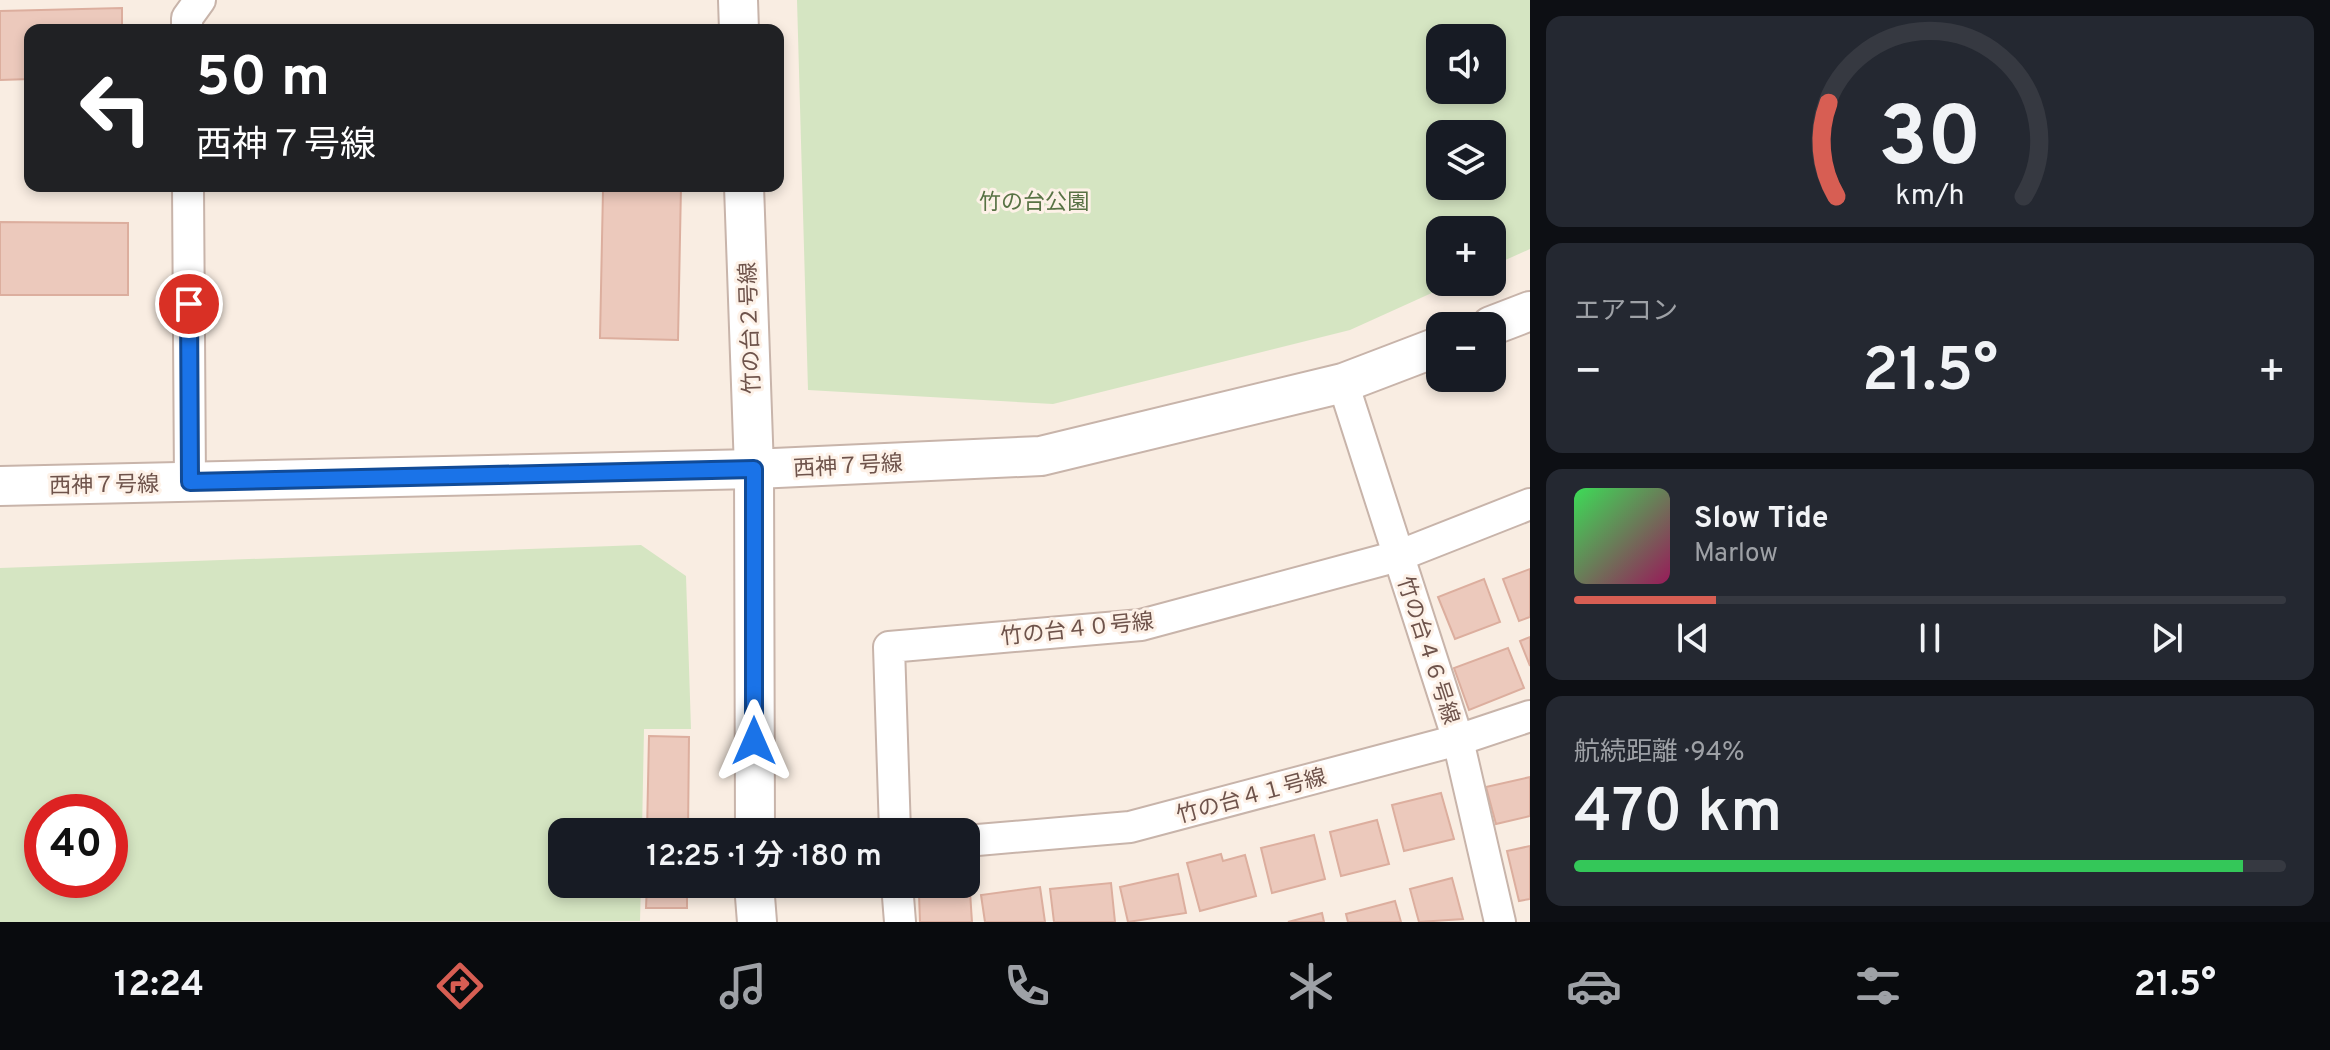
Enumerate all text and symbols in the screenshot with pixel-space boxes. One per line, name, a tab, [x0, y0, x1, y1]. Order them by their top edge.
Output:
map controls	[1426, 24, 1506, 392]
button: sound	[1426, 24, 1506, 104]
text: 50 m	[196, 45, 330, 115]
icon: left	[64, 56, 168, 160]
text: 30	[1878, 90, 1982, 195]
button: layers	[1426, 120, 1506, 200]
text: 西神７号線	[196, 124, 376, 170]
text: km/h	[1895, 179, 1965, 215]
park label: 竹の台公園	[979, 190, 1089, 217]
button: +	[1426, 216, 1506, 296]
street label: 竹の台２号線	[736, 261, 767, 394]
pin	[155, 270, 223, 338]
icon: arrive	[167, 282, 211, 326]
text: エアコン	[1574, 296, 1678, 329]
button: −	[1426, 312, 1506, 392]
text: 21.5°	[1862, 336, 1998, 412]
text: −	[1574, 346, 1602, 402]
text: +	[2258, 346, 2286, 402]
street label: 西神７号線	[792, 451, 904, 484]
street label: 西神７号線	[49, 472, 159, 501]
text: Slow Tide	[1694, 501, 1828, 538]
text: Marlow	[1694, 538, 1778, 571]
street label: 竹の台４６号線	[1390, 573, 1463, 728]
street label: 竹の台４０号線	[999, 609, 1155, 652]
icon: previous	[1671, 616, 1715, 660]
icon: pause	[1908, 616, 1952, 660]
icon: next	[2145, 616, 2189, 660]
position arrow	[712, 699, 796, 783]
text: 航続距離 · 94%	[1574, 737, 1745, 770]
street label: 竹の台４１号線	[1174, 764, 1330, 830]
text: 470 km	[1574, 777, 1782, 853]
speed limit sign: 40	[24, 794, 128, 898]
text: 12:25 · 1 分 · 180 m	[646, 839, 882, 876]
icon: directions	[432, 958, 488, 1014]
icon: music	[715, 958, 771, 1014]
icon: phone	[999, 958, 1055, 1014]
icon: climate	[1283, 958, 1339, 1014]
icon: car	[1566, 958, 1622, 1014]
icon: filters	[1850, 958, 1906, 1014]
text: 12:24	[114, 963, 204, 1009]
text: 21.5°	[2134, 963, 2216, 1009]

